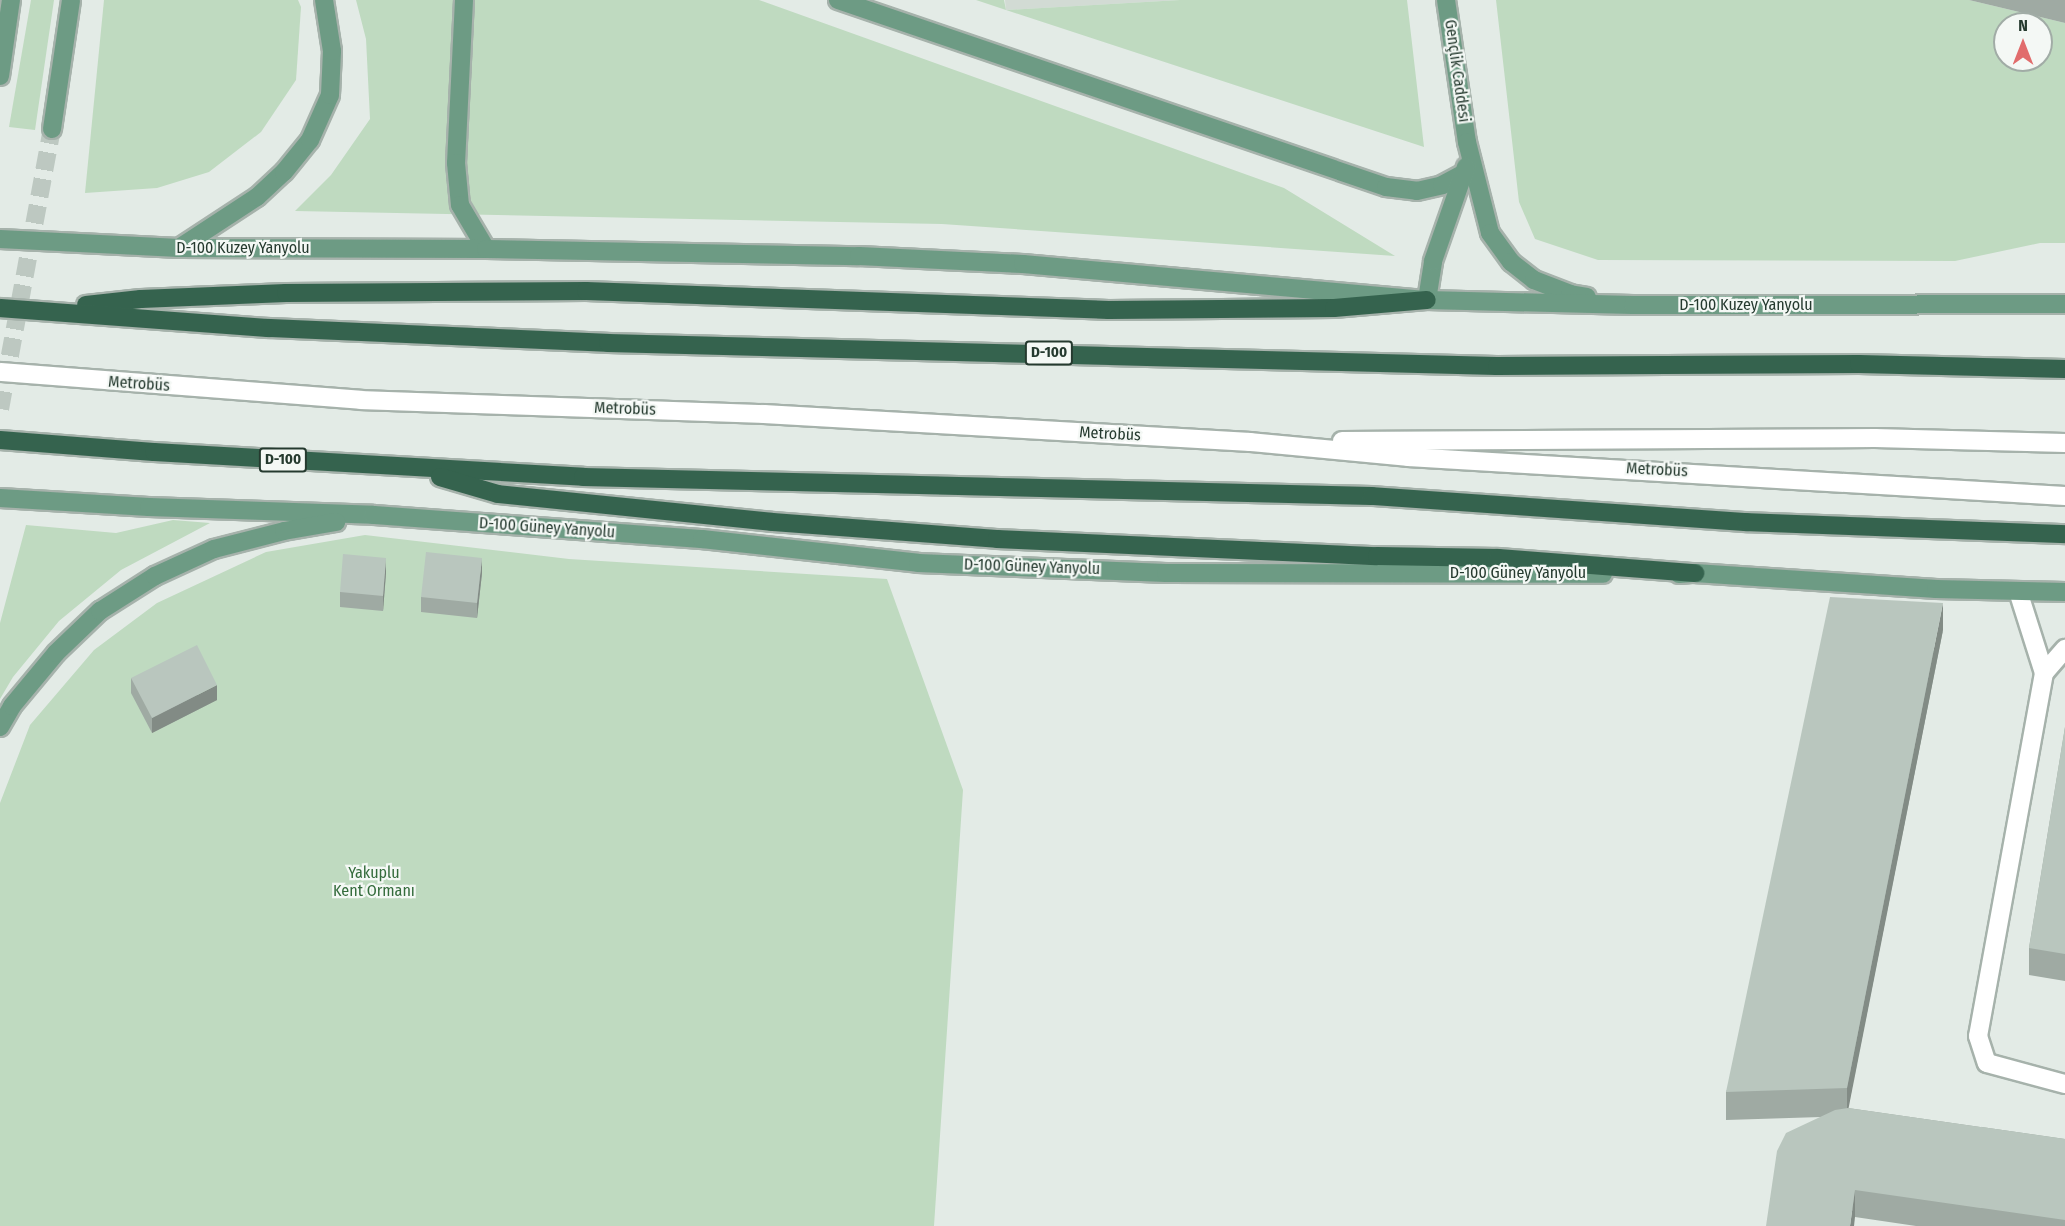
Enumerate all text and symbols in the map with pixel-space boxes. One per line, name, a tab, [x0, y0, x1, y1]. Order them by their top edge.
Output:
north arrow	[1993, 12, 2053, 72]
text: N	[2018, 16, 2028, 35]
street label: Gençlik Caddesi	[1440, 18, 1474, 124]
street label: D-100 Kuzey Yanyolu	[176, 238, 310, 258]
street label: D-100 Kuzey Yanyolu	[1679, 295, 1813, 315]
road number: D-100	[1024, 341, 1074, 365]
street label: Metrobüs	[108, 372, 170, 396]
street label: Metrobüs	[594, 398, 656, 420]
street label: Metrobüs	[1079, 423, 1141, 445]
road number: D-100	[258, 448, 308, 472]
street label: Metrobüs	[1626, 459, 1688, 481]
street label: D-100 Güney Yanyolu	[478, 514, 616, 542]
street label: D-100 Güney Yanyolu	[964, 555, 1100, 579]
street label: D-100 Güney Yanyolu	[1450, 563, 1586, 583]
park label: Yakuplu Kent Ormanı	[333, 863, 415, 901]

